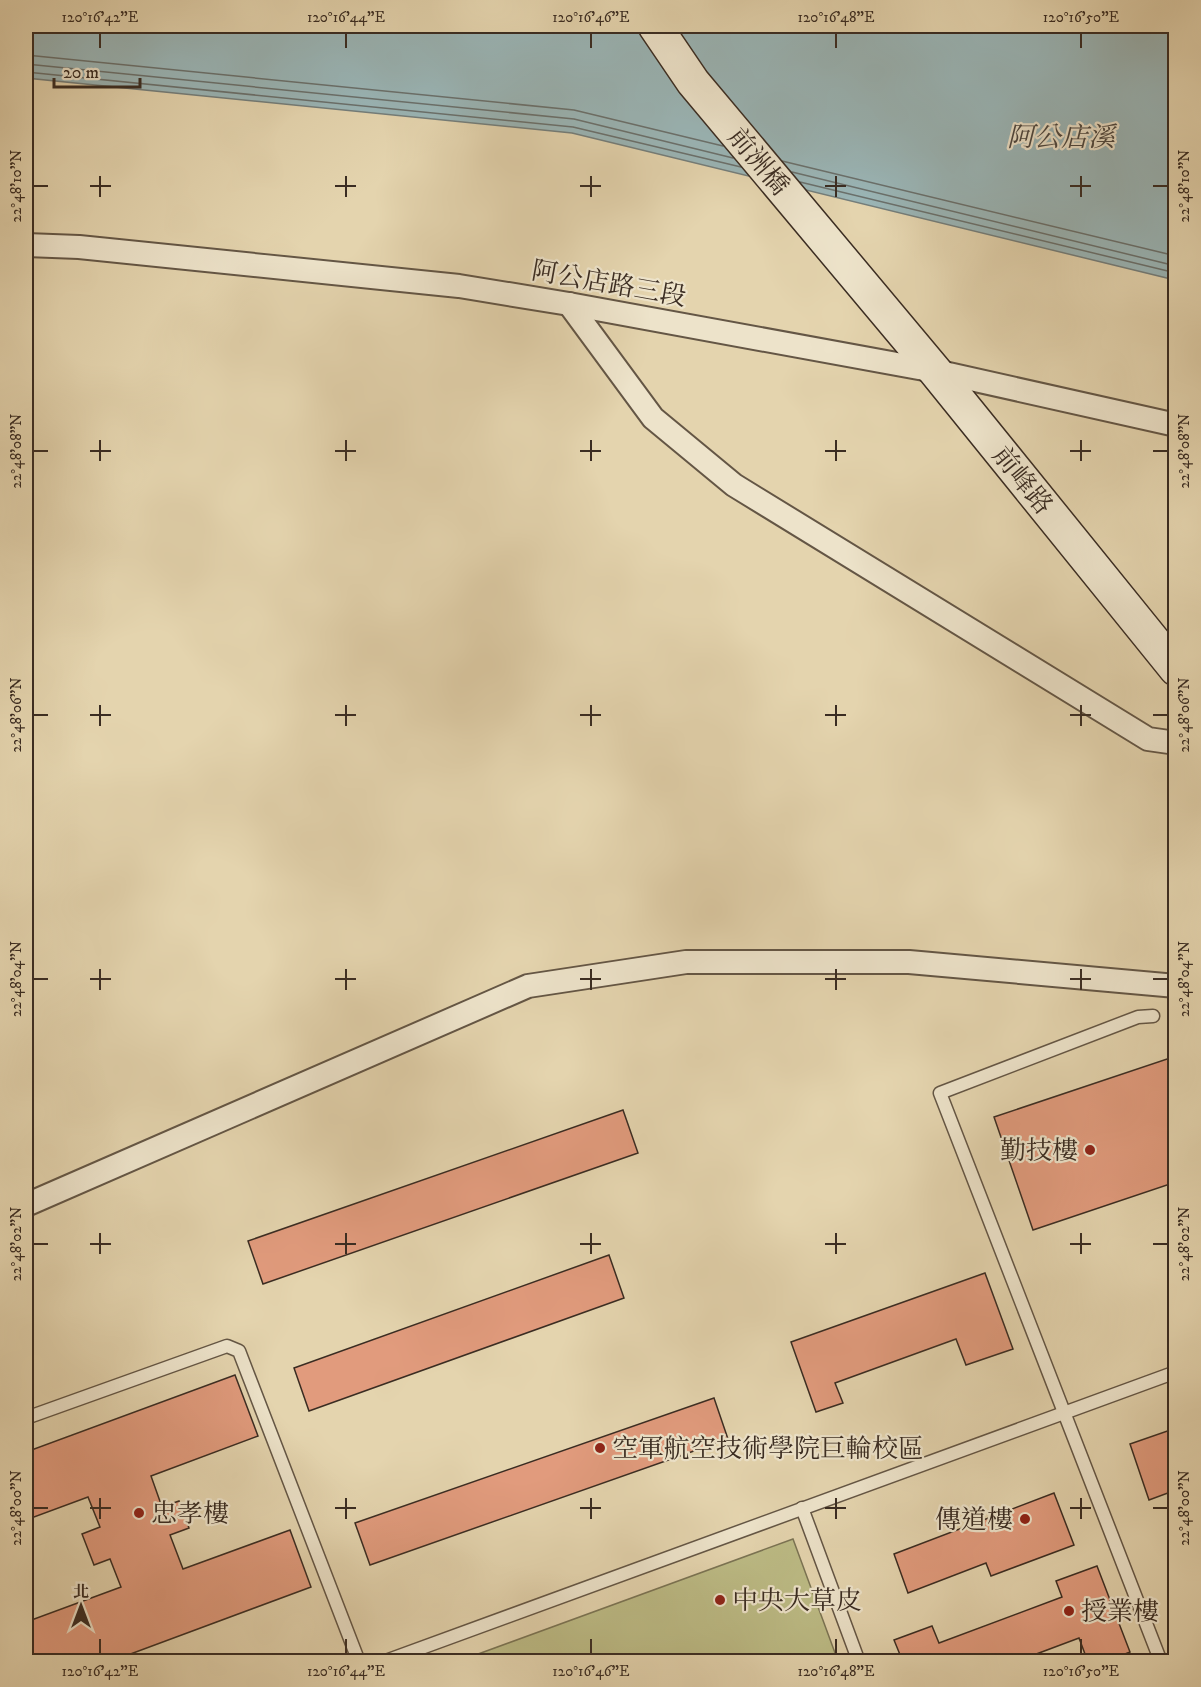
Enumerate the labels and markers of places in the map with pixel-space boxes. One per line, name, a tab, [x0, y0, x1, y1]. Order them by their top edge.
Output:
place label: 勤技樓	[1000, 1135, 1078, 1168]
marker: 勤技樓	[1083, 1143, 1097, 1157]
place label: 空軍航空技術學院巨輪校區	[612, 1433, 924, 1466]
marker: 空軍航空技術學院巨輪校區	[593, 1441, 607, 1455]
place label: 忠孝樓	[151, 1498, 229, 1531]
place label: 傳道樓	[935, 1504, 1013, 1537]
marker: 忠孝樓	[132, 1506, 146, 1520]
marker: 傳道樓	[1018, 1512, 1032, 1526]
place label: 中央大草皮	[732, 1585, 862, 1618]
marker: 中央大草皮	[713, 1593, 727, 1607]
place label: 授業樓	[1081, 1596, 1159, 1629]
marker: 授業樓	[1062, 1604, 1076, 1618]

